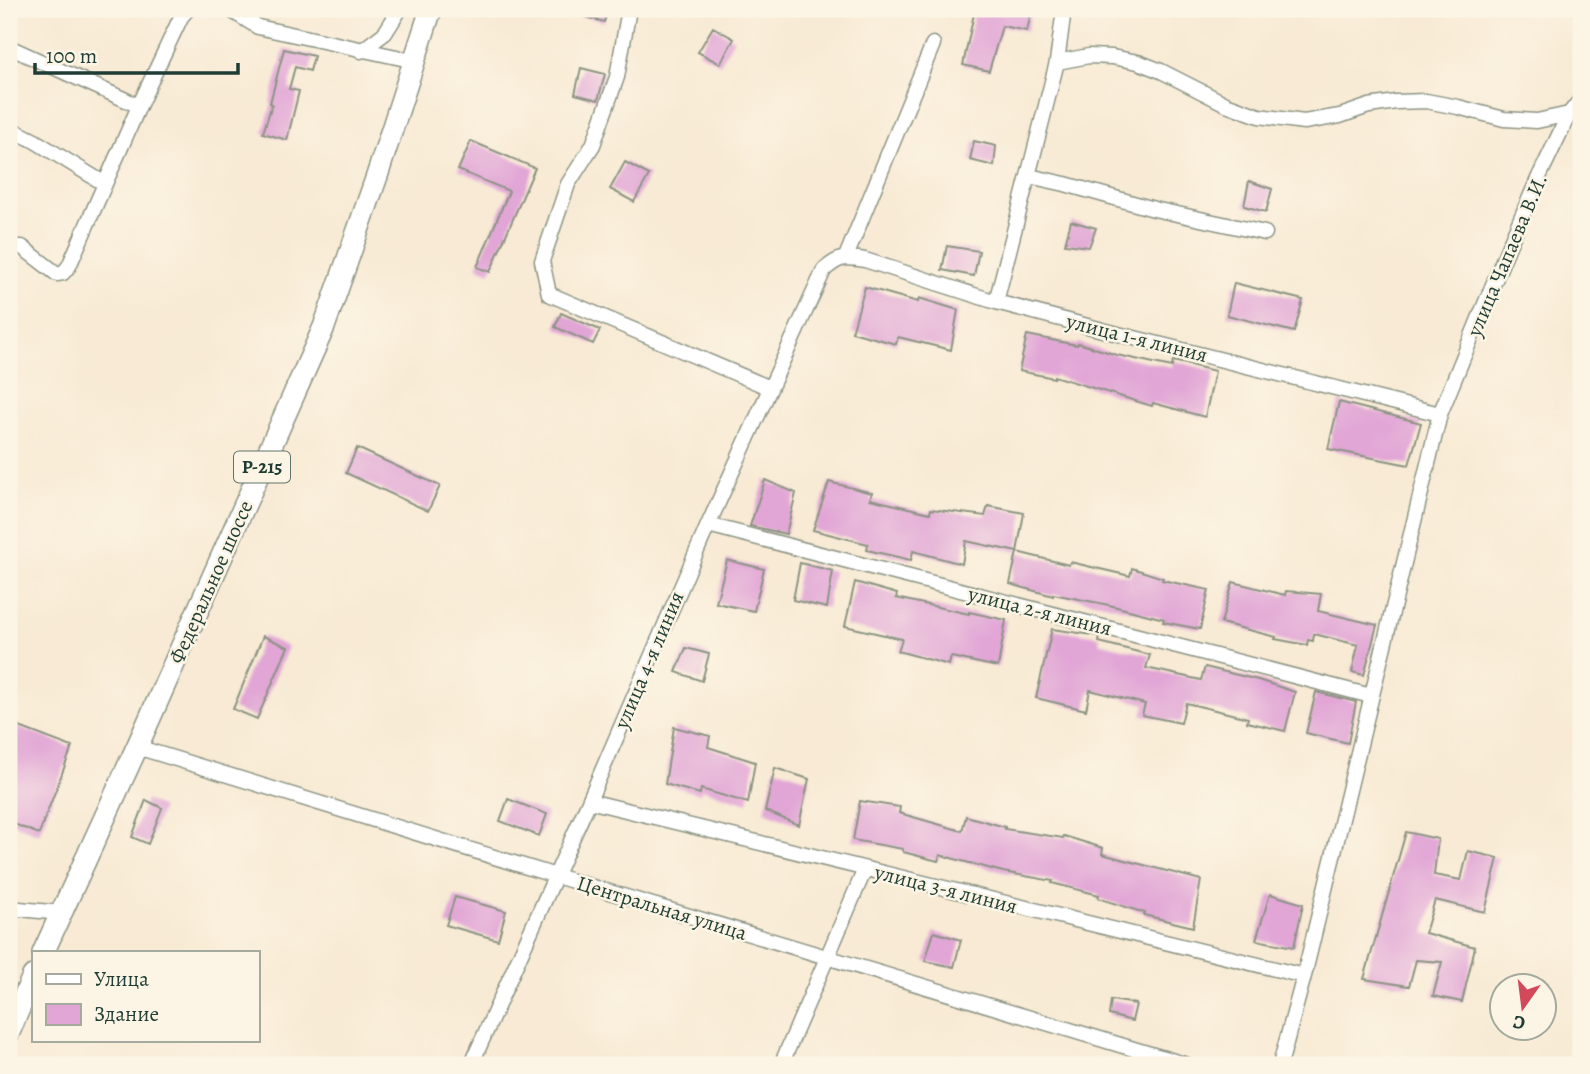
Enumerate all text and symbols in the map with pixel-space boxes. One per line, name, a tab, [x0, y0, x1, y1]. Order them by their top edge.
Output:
scale bar	[35, 32, 238, 76]
text: 100 m	[46, 42, 97, 70]
street label: улица Чапаева В.И.	[1460, 169, 1554, 342]
street label: улица 1-я линия	[1063, 307, 1210, 369]
road number: Р-215	[234, 452, 290, 482]
street label: Федеральное шоссе	[162, 496, 260, 668]
street label: улица 2-я линия	[964, 579, 1115, 642]
street label: улица 4-я линия	[607, 587, 691, 734]
street label: улица 3-я линия	[871, 858, 1020, 920]
street label: Центральная улица	[574, 869, 751, 947]
legend	[32, 951, 259, 1042]
text: Улица	[94, 965, 149, 993]
north arrow	[1488, 972, 1558, 1042]
text: Здание	[94, 1000, 159, 1028]
text: С	[1510, 1008, 1528, 1037]

